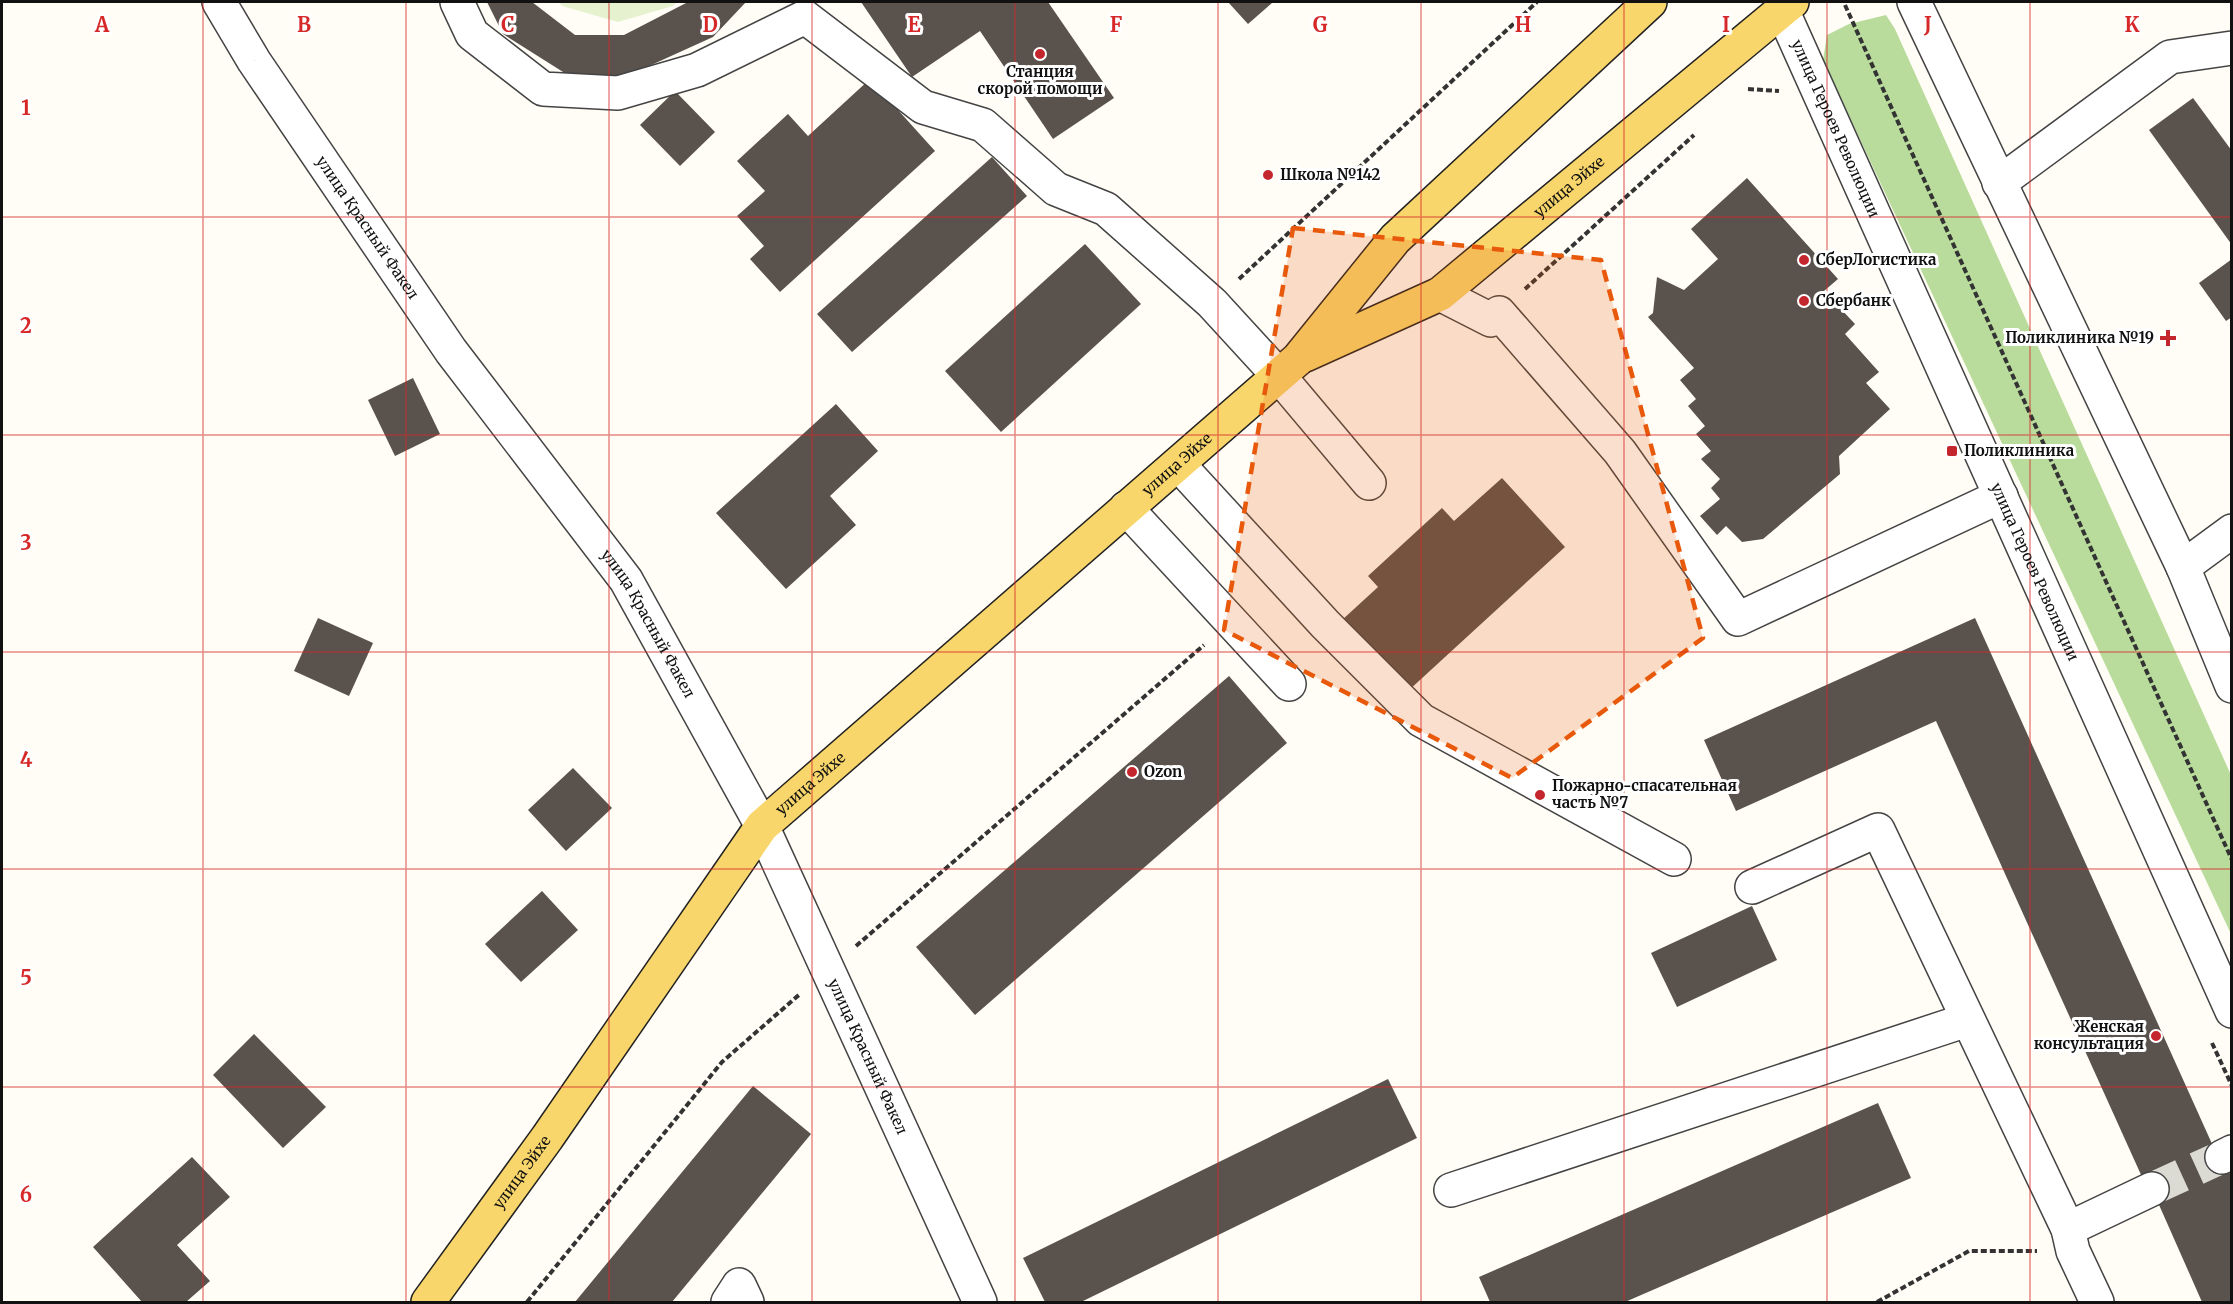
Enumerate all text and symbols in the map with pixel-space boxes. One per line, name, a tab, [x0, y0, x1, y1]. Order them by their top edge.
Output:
text: A	[94, 12, 110, 37]
text: B	[297, 12, 311, 37]
text: C	[501, 12, 515, 37]
text: D	[702, 12, 718, 37]
text: E	[907, 12, 921, 37]
text: F	[1110, 12, 1123, 37]
text: G	[1313, 12, 1328, 37]
text: H	[1515, 12, 1531, 37]
text: I	[1722, 12, 1730, 37]
text: J	[1923, 12, 1932, 37]
text: K	[2125, 12, 2140, 37]
street label: улица Героев Революции	[1788, 36, 1884, 220]
marker: Станция скорой помощи	[1033, 47, 1047, 61]
place label: Станция скорой помощи	[978, 62, 1103, 98]
text: 1	[21, 95, 31, 120]
street label: улица Эйхе	[1530, 151, 1608, 221]
street label: улица Красный Факел	[312, 152, 423, 303]
place label: Школа №142	[1280, 165, 1380, 184]
marker: Школа №142	[1261, 168, 1275, 182]
place label: СберЛогистика	[1816, 250, 1937, 269]
marker: СберЛогистика	[1797, 253, 1811, 267]
place label: Сбербанк	[1816, 291, 1891, 310]
marker: Сбербанк	[1797, 294, 1811, 308]
text: 2	[20, 313, 32, 338]
place label: Поликлиника №19	[2005, 328, 2154, 347]
marker: Поликлиника №19	[2159, 329, 2177, 347]
street label: улица Эйхе	[1138, 428, 1216, 500]
place label: Поликлиника	[1964, 441, 2075, 460]
marker: Поликлиника	[1945, 444, 1959, 458]
street label: улица Героев Революции	[1987, 480, 2083, 664]
text: 3	[20, 530, 32, 555]
street label: улица Красный Факел	[597, 545, 699, 701]
text: 4	[20, 747, 33, 772]
street label: улица Эйхе	[772, 748, 849, 819]
place label: Ozon	[1144, 762, 1182, 781]
marker: Ozon	[1125, 765, 1139, 779]
place label: Пожарно-спасательная часть №7	[1552, 776, 1737, 812]
marker: Пожарно-спасательная часть №7	[1533, 788, 1547, 802]
text: 5	[20, 965, 32, 990]
street label: улица Красный Факел	[824, 975, 912, 1137]
place label: Женская консультация	[2034, 1017, 2144, 1053]
marker: Женская консультация	[2149, 1029, 2163, 1043]
street label: улица Эйхе	[489, 1132, 555, 1213]
text: 6	[20, 1182, 32, 1207]

